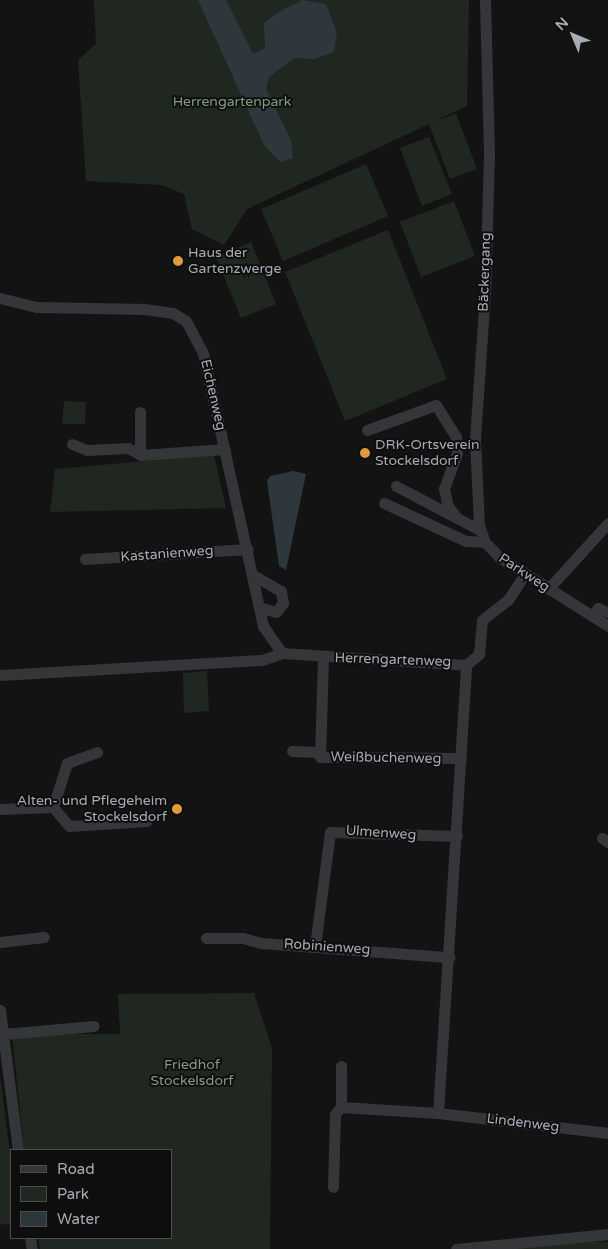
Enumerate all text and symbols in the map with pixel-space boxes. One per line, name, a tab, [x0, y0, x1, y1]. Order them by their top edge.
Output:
north arrow	[548, 10, 598, 60]
text: N	[552, 14, 572, 34]
park label: Herrengartenpark	[173, 94, 291, 110]
street label: Bäckergang	[475, 232, 495, 312]
place label: Haus der Gartenzwerge	[188, 245, 281, 278]
marker: Haus der Gartenzwerge	[172, 255, 184, 267]
street label: Eichenweg	[197, 358, 229, 432]
place label: DRK-Ortsverein Stockelsdorf	[375, 437, 480, 470]
marker: DRK-Ortsverein Stockelsdorf	[359, 447, 371, 459]
street label: Kastanienweg	[120, 542, 214, 566]
street label: Parkweg	[495, 550, 553, 596]
street label: Herrengartenweg	[334, 650, 452, 670]
street label: Weißbuchenweg	[330, 749, 442, 767]
place label: Alten- und Pflegeheim Stockelsdorf	[17, 793, 167, 826]
marker: Alten- und Pflegeheim Stockelsdorf	[171, 803, 183, 815]
street label: Ulmenweg	[345, 822, 417, 844]
street label: Robinienweg	[283, 936, 371, 958]
park label: Friedhof Stockelsdorf	[150, 1057, 234, 1090]
street label: Lindenweg	[486, 1110, 560, 1136]
legend	[10, 1149, 172, 1239]
text: Road	[57, 1160, 95, 1178]
text: Park	[57, 1185, 89, 1203]
text: Water	[57, 1210, 100, 1228]

